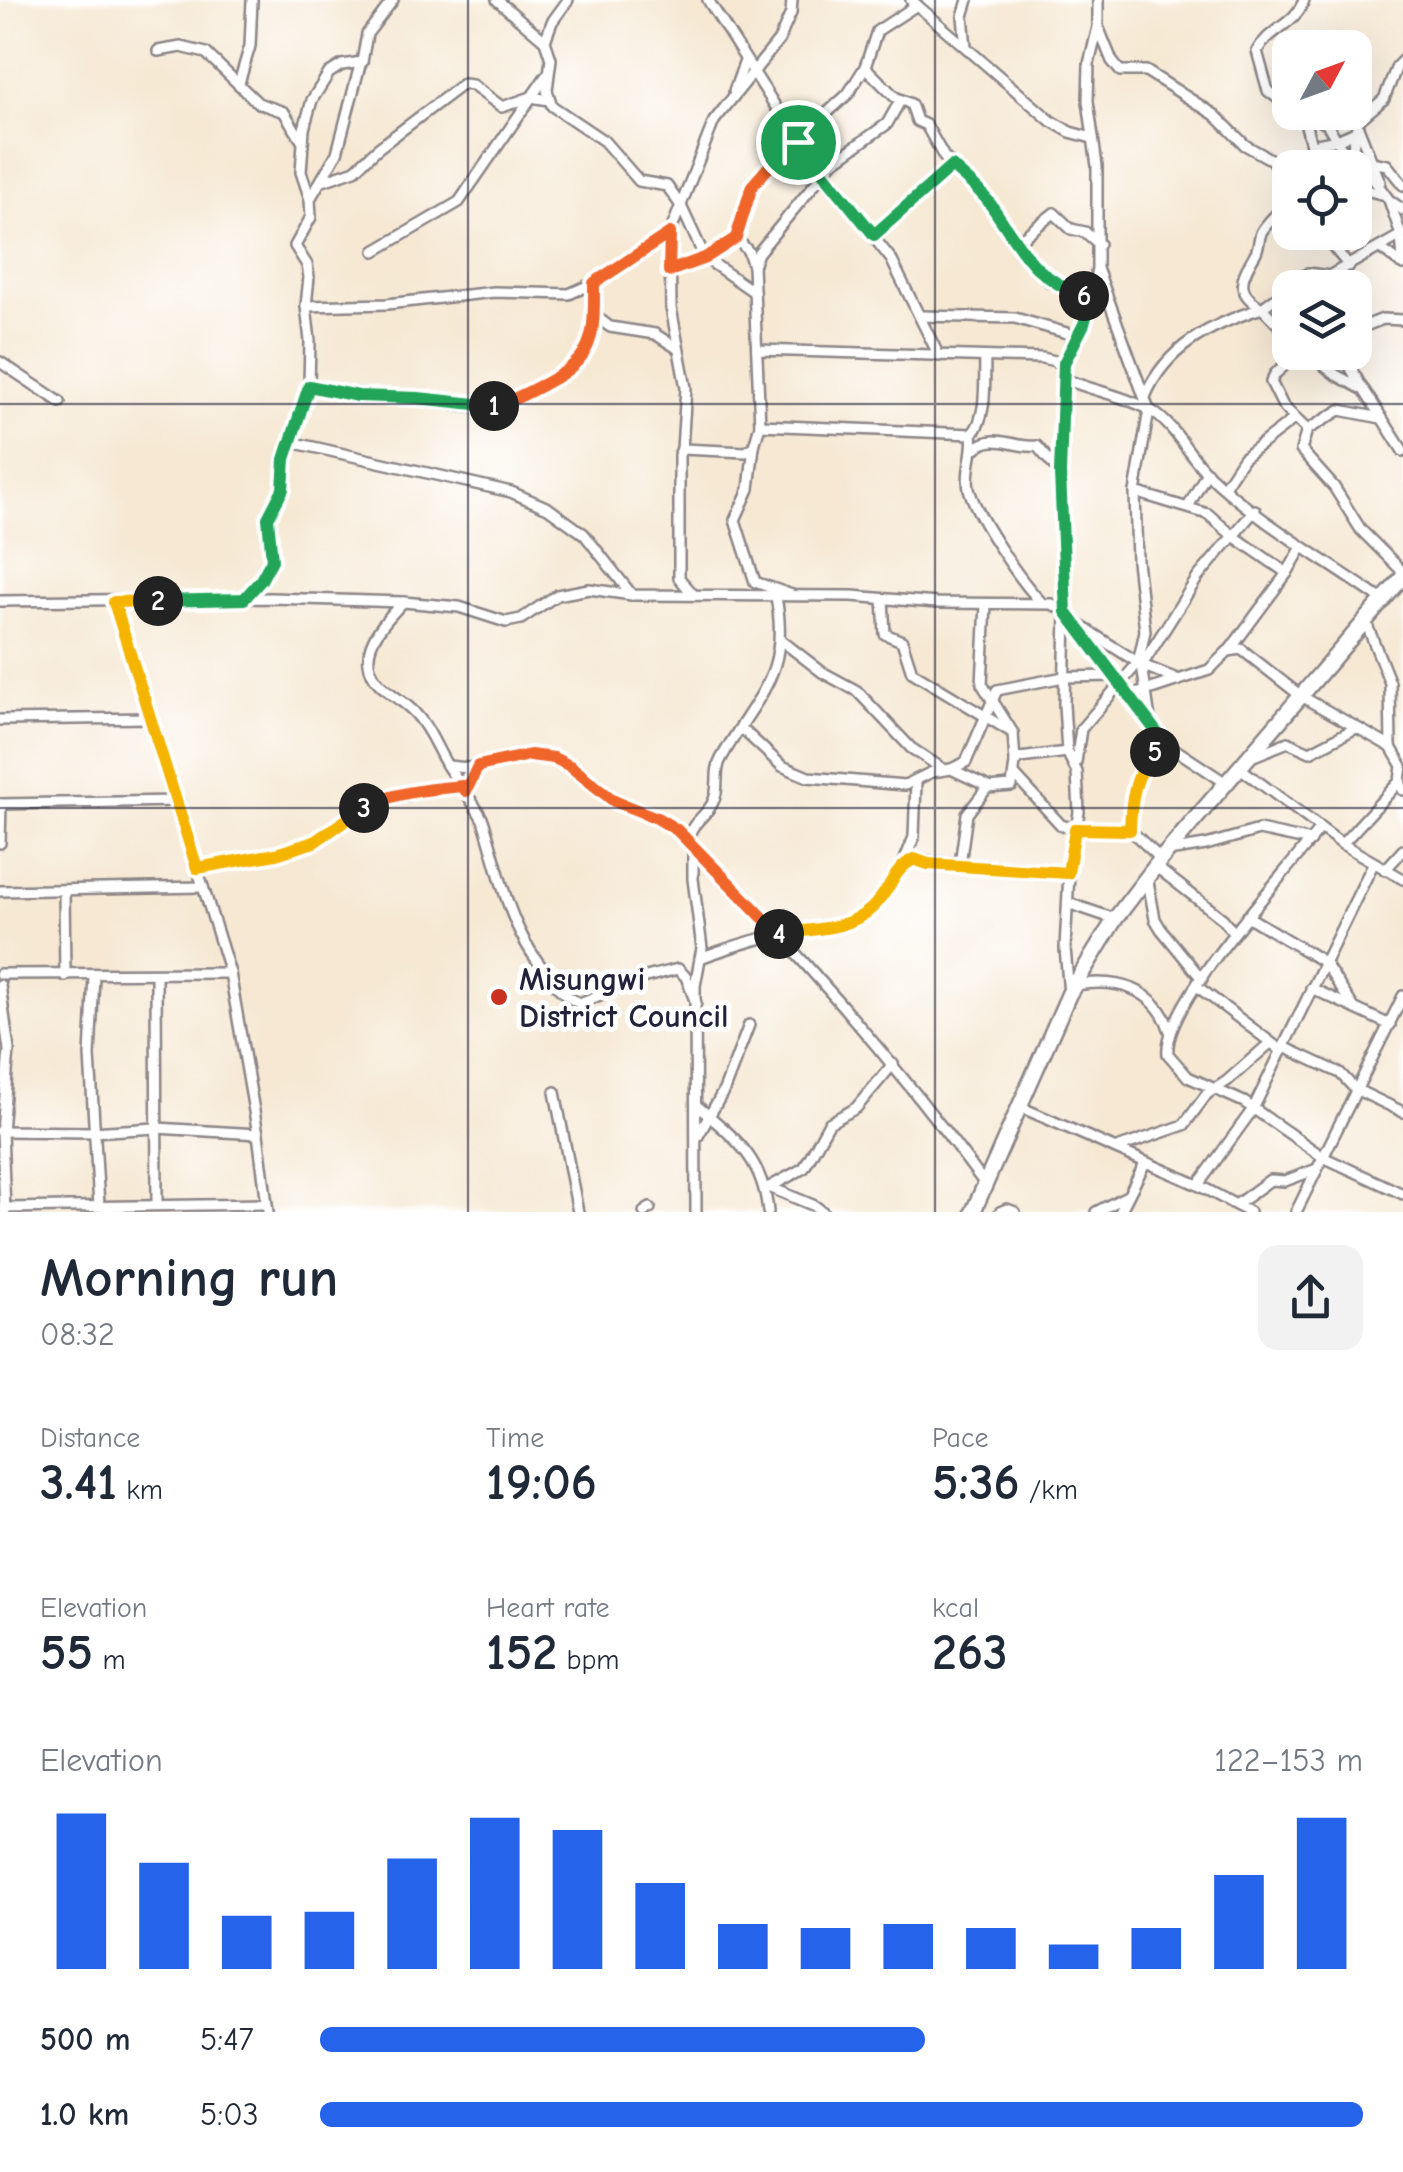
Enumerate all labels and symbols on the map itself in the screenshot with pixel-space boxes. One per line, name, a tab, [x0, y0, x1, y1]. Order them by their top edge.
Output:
north arrow	[1272, 30, 1372, 130]
pin	[756, 100, 841, 185]
pin: 6	[1059, 271, 1109, 321]
pin: 1	[469, 381, 519, 431]
pin: 2	[133, 576, 183, 626]
pin: 5	[1130, 727, 1180, 777]
pin: 3	[339, 783, 389, 833]
pin: 4	[754, 909, 804, 959]
place label: Misungwi District Council	[519, 961, 729, 1035]
marker: Misungwi District Council	[488, 986, 510, 1008]

